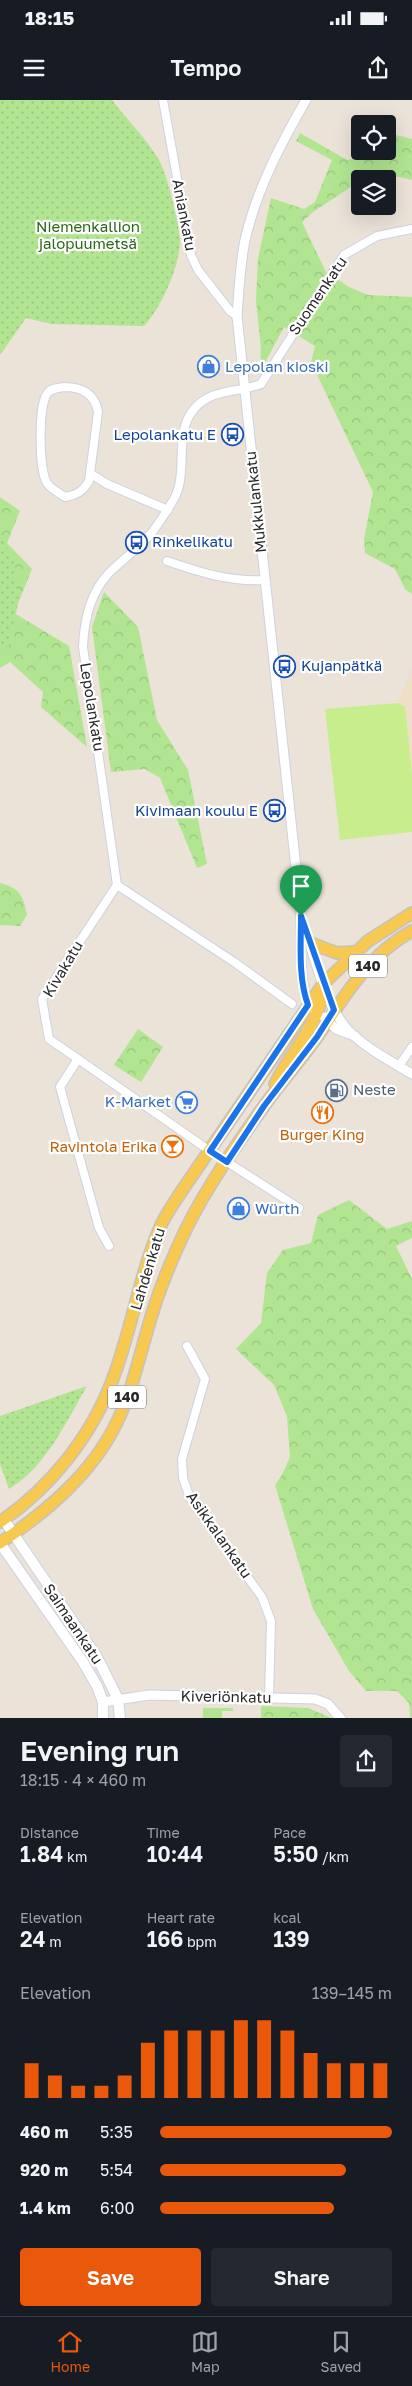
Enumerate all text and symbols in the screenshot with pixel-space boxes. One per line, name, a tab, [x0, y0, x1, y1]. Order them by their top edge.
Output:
text: 18:15	[25, 6, 74, 29]
icon: menu	[20, 54, 48, 82]
text: Tempo	[170, 54, 242, 81]
icon: share	[364, 54, 392, 82]
map controls	[351, 115, 396, 215]
button: locate	[351, 115, 396, 160]
button: layers	[351, 170, 396, 215]
street label: Aniankatu	[169, 177, 201, 252]
park label: Niemenkallion jalopuumetsä	[36, 217, 140, 252]
street label: Suomenkatu	[284, 253, 350, 338]
shop icon: Lepolan kioski	[197, 355, 221, 379]
place label: Lepolan kioski	[225, 357, 329, 375]
bus stop icon: Lepolankatu E	[220, 423, 244, 447]
place label: Lepolankatu E	[114, 425, 216, 443]
street label: Mukkulankatu	[241, 450, 269, 554]
bus stop icon: Rinkelikatu	[124, 530, 148, 554]
place label: Rinkelikatu	[152, 532, 233, 550]
bus stop icon: Kujanpätkä	[273, 654, 297, 678]
place label: Kujanpätkä	[301, 656, 382, 674]
street label: Lepolankatu	[77, 661, 109, 752]
bus stop icon: Kivimaan koulu E	[262, 799, 286, 823]
place label: Kivimaan koulu E	[135, 801, 258, 819]
pin	[280, 865, 322, 916]
icon: arrive	[287, 872, 315, 900]
street label: Kivakatu	[38, 937, 86, 1000]
road number: 140	[349, 954, 387, 978]
fuel station icon: Neste	[325, 1078, 349, 1102]
place label: Neste	[353, 1080, 396, 1098]
supermarket icon: K-Market	[175, 1090, 199, 1114]
place label: K-Market	[105, 1092, 171, 1110]
restaurant icon: Burger King	[310, 1100, 334, 1124]
place label: Burger King	[279, 1125, 365, 1143]
bar icon: Ravintola Erika	[161, 1135, 185, 1159]
place label: Ravintola Erika	[49, 1137, 157, 1155]
shop icon: Würth	[227, 1197, 251, 1221]
place label: Würth	[255, 1199, 300, 1217]
street label: Lahdenkatu	[126, 1225, 168, 1312]
road number: 140	[108, 1385, 146, 1408]
street label: Asikkalankatu	[183, 1488, 256, 1581]
street label: Saimaankatu	[40, 1580, 107, 1667]
street label: Kiveriönkatu	[180, 1686, 272, 1706]
text: Evening run	[20, 1734, 179, 1767]
button: share	[340, 1735, 392, 1787]
text: 18:15 · 4 × 460 m	[20, 1770, 146, 1790]
text: Distance	[20, 1824, 79, 1841]
text: Time	[147, 1824, 180, 1841]
text: Pace	[273, 1824, 306, 1841]
text: 1.84	[20, 1841, 64, 1867]
text: 10:44	[147, 1841, 204, 1867]
text: 5:50	[273, 1841, 318, 1867]
text: km	[64, 1848, 87, 1865]
text: /km	[318, 1848, 349, 1865]
text: Elevation	[20, 1909, 82, 1926]
text: Heart rate	[147, 1909, 215, 1926]
text: kcal	[273, 1909, 301, 1926]
text: 24	[20, 1926, 46, 1952]
text: 166	[147, 1926, 183, 1952]
text: 139	[273, 1926, 310, 1952]
text: m	[46, 1933, 62, 1950]
text: bpm	[183, 1933, 217, 1950]
text: Elevation	[20, 1983, 91, 2003]
text: 139–145 m	[312, 1983, 392, 2003]
text: 460 m	[20, 2122, 69, 2142]
text: 5:35	[100, 2122, 133, 2142]
text: 920 m	[20, 2160, 68, 2180]
text: 5:54	[100, 2160, 133, 2180]
text: 1.4 km	[20, 2198, 71, 2218]
text: 6:00	[100, 2198, 134, 2218]
button: Save	[20, 2248, 201, 2306]
button: Share	[211, 2248, 392, 2306]
tab: Home	[50, 2328, 90, 2375]
tab: Map	[191, 2328, 220, 2375]
tab: Saved	[321, 2328, 361, 2375]

